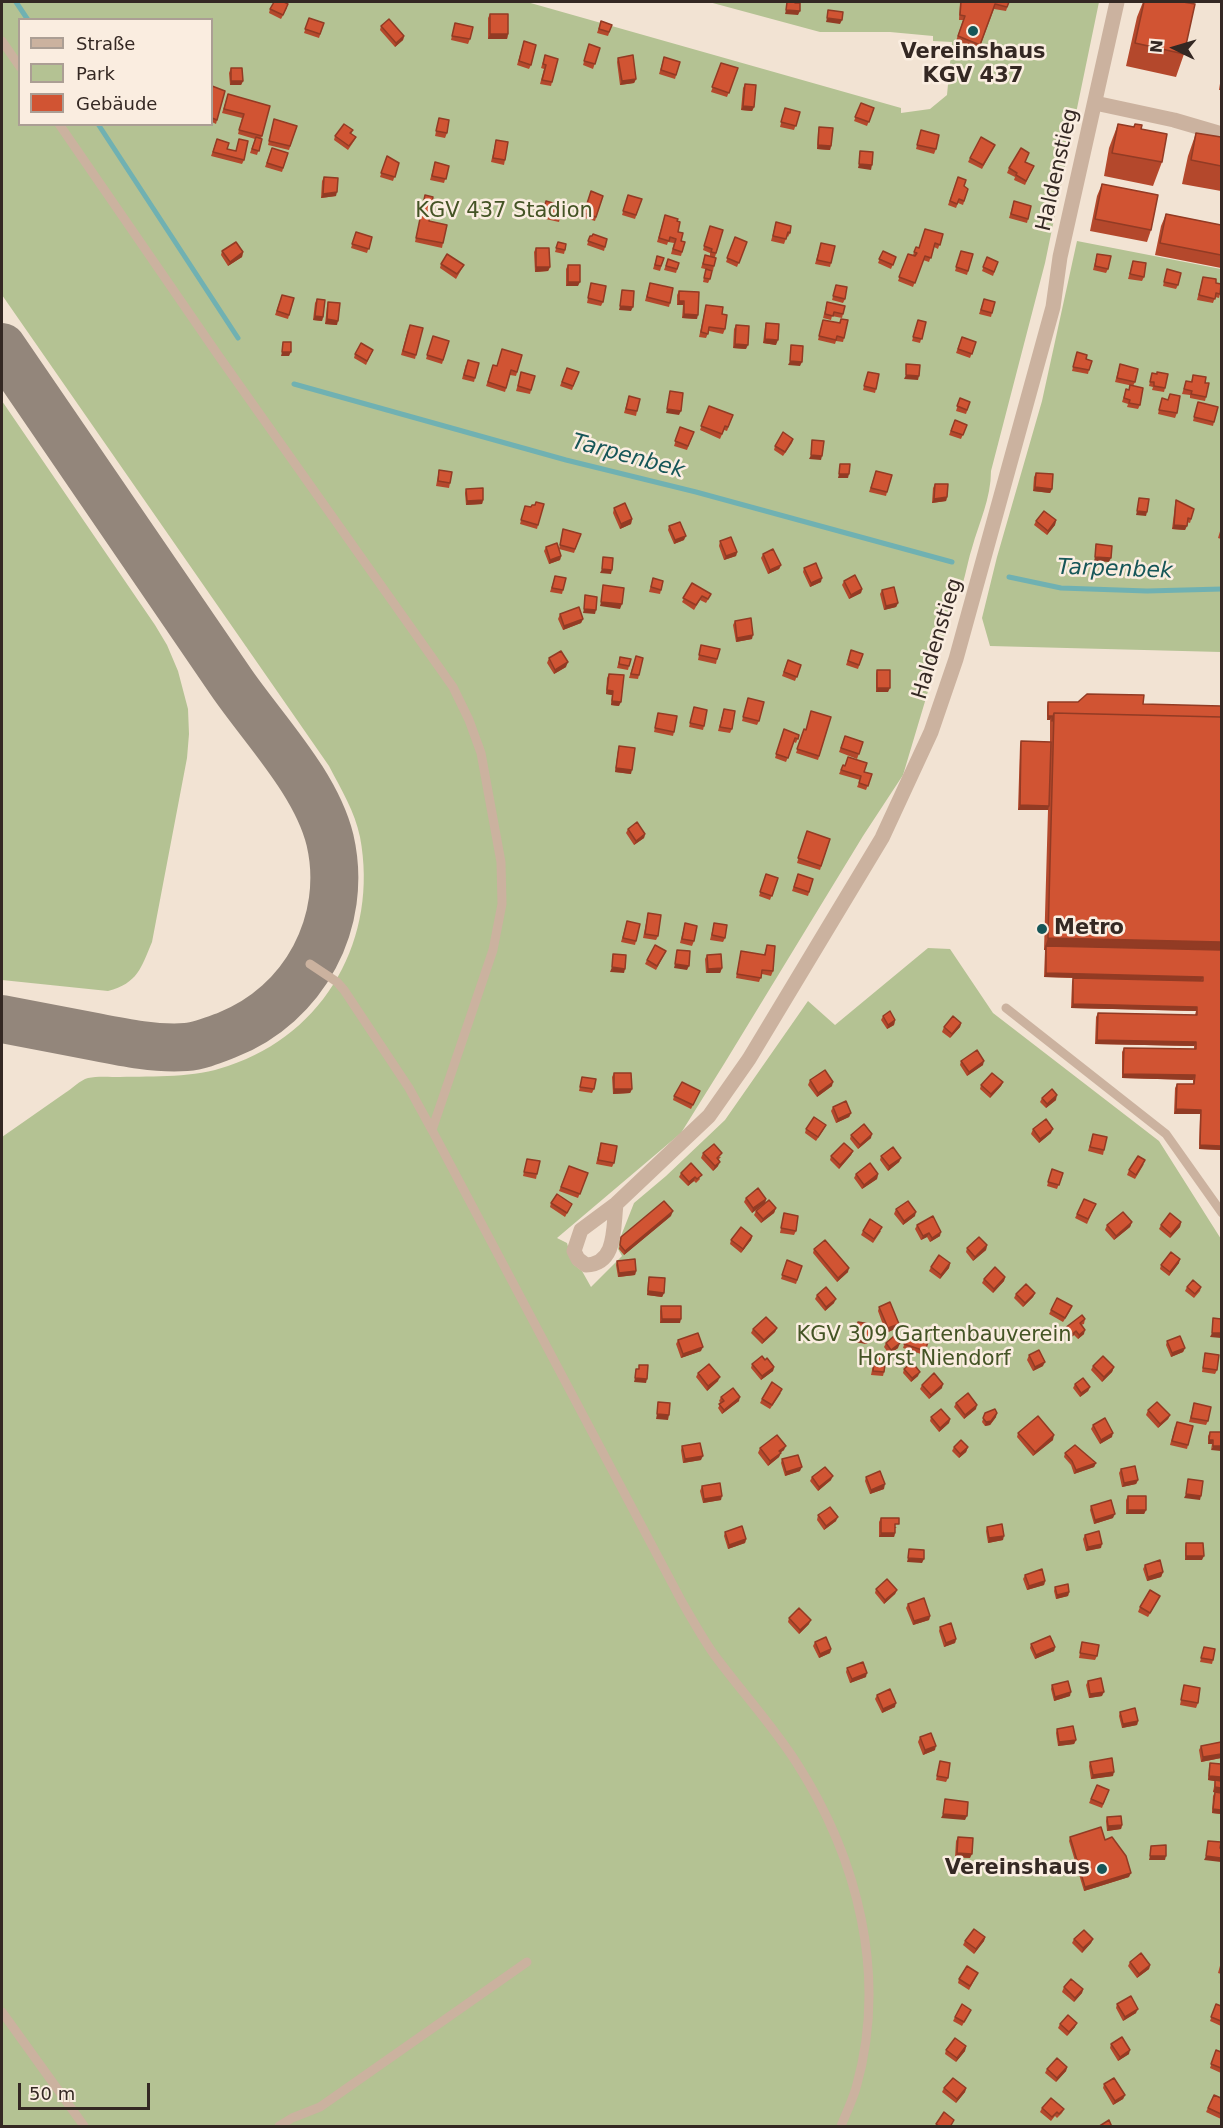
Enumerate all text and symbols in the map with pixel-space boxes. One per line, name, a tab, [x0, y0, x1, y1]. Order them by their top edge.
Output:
legend	[18, 18, 213, 126]
north arrow	[1145, 18, 1205, 78]
marker: Vereinshaus KGV 437	[966, 24, 980, 38]
text: Straße	[76, 33, 135, 54]
text: N	[1147, 39, 1167, 54]
place label: Vereinshaus KGV 437	[900, 40, 1046, 90]
text: Park	[76, 63, 115, 84]
text: Gebäude	[76, 93, 157, 114]
street label: Haldenstieg	[1032, 106, 1084, 234]
park label: KGV 437 Stadion	[415, 199, 593, 225]
water label: Tarpenbek	[569, 429, 687, 485]
water label: Tarpenbek	[1057, 555, 1173, 585]
street label: Haldenstieg	[908, 575, 968, 703]
place label: Metro	[1054, 916, 1124, 942]
marker: Metro	[1035, 922, 1049, 936]
park label: KGV 309 Gartenbauverein Horst Niendorf	[796, 1323, 1072, 1373]
place label: Vereinshaus	[945, 1856, 1090, 1882]
marker: Vereinshaus	[1095, 1862, 1109, 1876]
scale bar	[21, 2071, 153, 2109]
text: 50 m	[29, 2083, 75, 2104]

